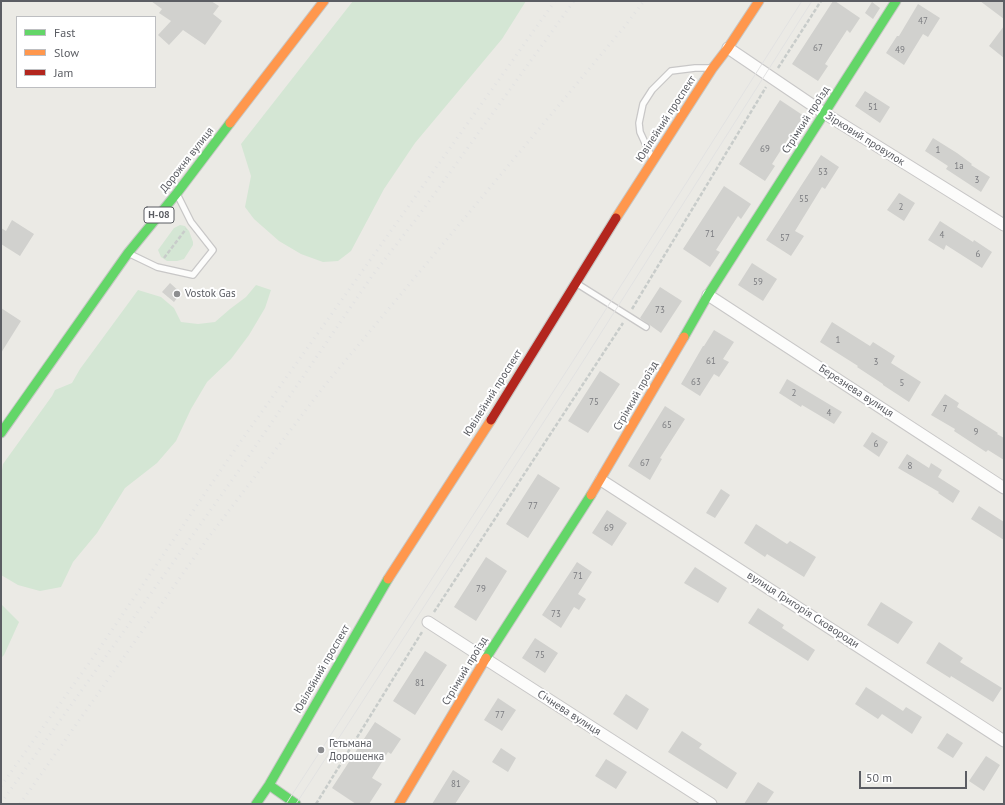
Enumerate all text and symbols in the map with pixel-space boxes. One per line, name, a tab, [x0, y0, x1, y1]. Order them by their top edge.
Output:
legend	[16, 16, 156, 88]
house number: 47	[918, 16, 928, 26]
text: Fast	[54, 25, 75, 40]
house number: 67	[813, 43, 823, 53]
text: Slow	[54, 45, 79, 60]
house number: 49	[895, 45, 905, 55]
text: Jam	[54, 65, 73, 80]
street label: Ювілейний проспект	[633, 73, 699, 165]
street label: Стрімкий проїзд	[779, 84, 833, 156]
house number: 51	[868, 102, 878, 112]
street label: Зірковий провулок	[823, 109, 907, 169]
street label: Дорожня вулиця	[157, 125, 217, 195]
house number: 69	[760, 144, 770, 154]
house number: 1	[936, 145, 940, 155]
house number: 1а	[954, 161, 964, 171]
house number: 53	[818, 167, 828, 177]
house number: 3	[975, 175, 979, 185]
house number: 55	[799, 194, 809, 204]
house number: 2	[899, 202, 903, 212]
road number: Н-08	[144, 207, 174, 223]
house number: 71	[705, 229, 715, 239]
house number: 4	[940, 230, 944, 240]
house number: 57	[780, 233, 790, 243]
house number: 6	[976, 249, 980, 259]
house number: 59	[753, 277, 763, 287]
place label: Vostok Gas	[185, 287, 236, 301]
marker: Vostok Gas	[172, 289, 182, 299]
house number: 73	[655, 305, 665, 315]
house number: 1	[836, 335, 840, 345]
street label: Ювілейний проспект	[461, 347, 525, 439]
house number: 61	[706, 356, 716, 366]
house number: 3	[874, 357, 878, 367]
street label: Стрімкий проїзд	[611, 359, 661, 433]
street label: Березнева вулиця	[816, 362, 896, 420]
house number: 63	[691, 377, 701, 387]
house number: 5	[900, 378, 904, 388]
house number: 2	[792, 388, 796, 398]
house number: 75	[589, 397, 599, 407]
house number: 7	[943, 404, 947, 414]
house number: 4	[827, 408, 831, 418]
house number: 65	[662, 420, 672, 430]
house number: 9	[974, 427, 978, 437]
house number: 6	[874, 439, 878, 449]
house number: 67	[640, 458, 650, 468]
house number: 8	[908, 461, 912, 471]
house number: 77	[528, 501, 538, 511]
house number: 69	[604, 523, 614, 533]
street label: вулиця Григорія Сковороди	[744, 569, 862, 651]
house number: 71	[573, 571, 583, 581]
house number: 79	[476, 584, 486, 594]
house number: 73	[551, 609, 561, 619]
street label: Ювілейний проспект	[291, 622, 353, 716]
street label: Стрімкий проїзд	[439, 634, 491, 708]
house number: 75	[535, 650, 545, 660]
house number: 81	[415, 678, 425, 688]
street label: Січнева вулиця	[535, 688, 603, 738]
house number: 77	[495, 710, 505, 720]
place label: Гетьмана Дорошенка	[329, 737, 384, 763]
marker: Гетьмана Дорошенка	[316, 745, 326, 755]
scale bar	[861, 763, 969, 789]
text: 50 m	[866, 770, 892, 785]
house number: 81	[451, 779, 461, 789]

